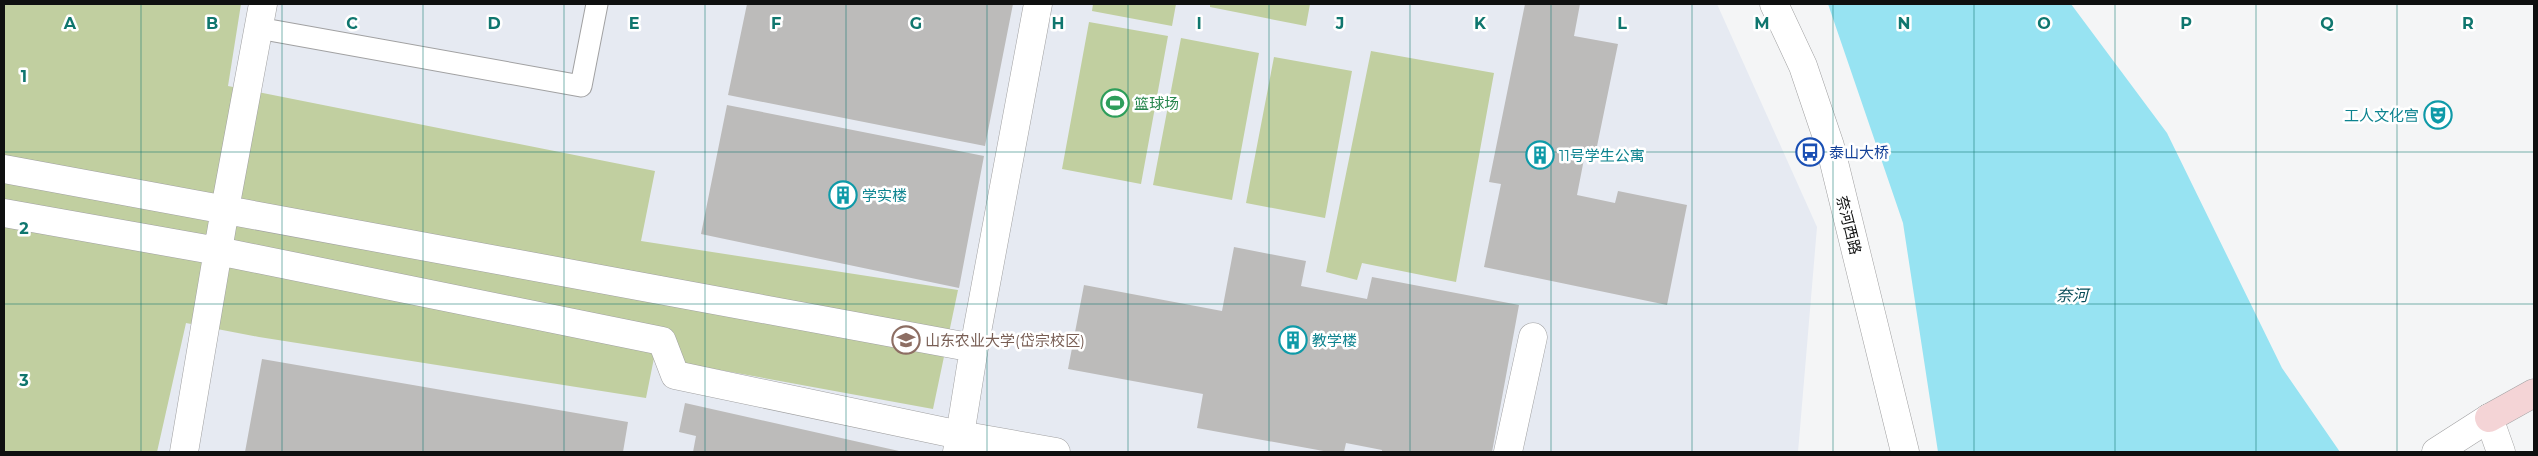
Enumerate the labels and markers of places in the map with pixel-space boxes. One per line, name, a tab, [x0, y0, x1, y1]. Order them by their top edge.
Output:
sports icon: 篮球场	[1100, 88, 1130, 118]
place label: 篮球场	[1134, 94, 1179, 113]
theatre icon: 工人文化宫	[2423, 100, 2453, 130]
place label: 工人文化宫	[2344, 106, 2419, 125]
bus stop icon: 泰山大桥	[1795, 137, 1825, 167]
building icon: 11号学生公寓	[1525, 140, 1555, 170]
place label: 泰山大桥	[1829, 143, 1889, 162]
place label: 11号学生公寓	[1559, 146, 1645, 165]
building icon: 学实楼	[828, 180, 858, 210]
place label: 学实楼	[862, 186, 907, 205]
school or university icon: 山东农业大学(岱宗校区)	[891, 325, 921, 355]
building icon: 教学楼	[1278, 325, 1308, 355]
place label: 山东农业大学(岱宗校区)	[925, 331, 1085, 350]
place label: 教学楼	[1312, 331, 1357, 350]

